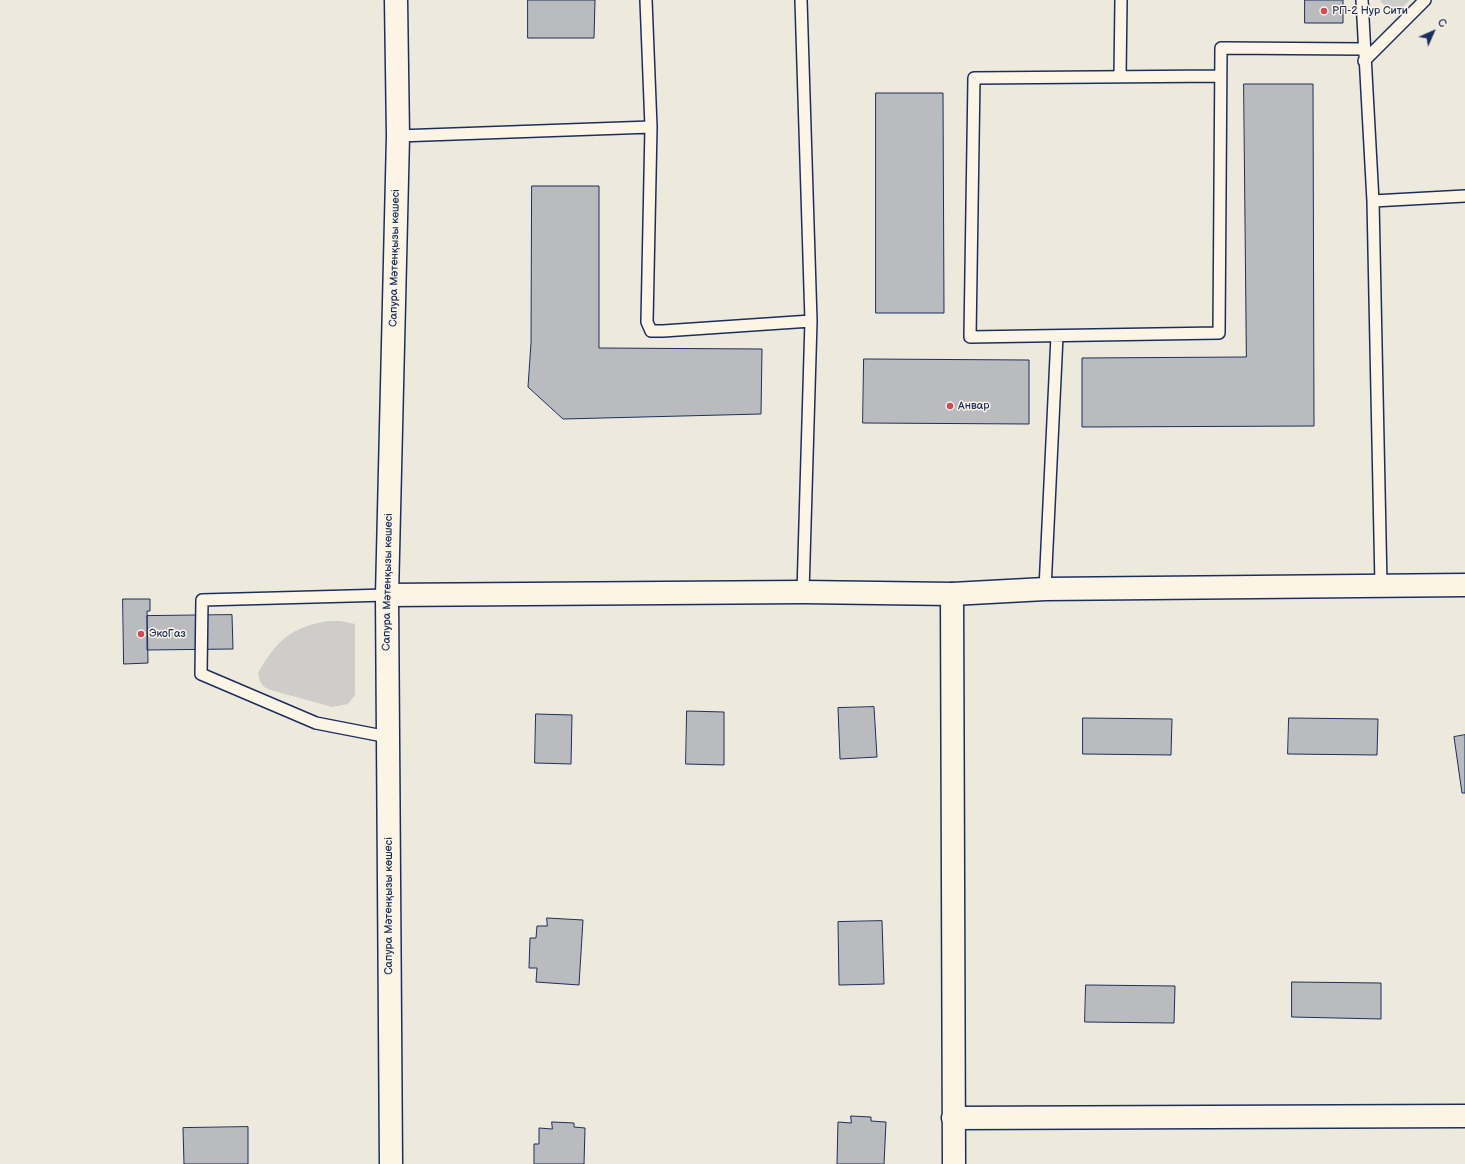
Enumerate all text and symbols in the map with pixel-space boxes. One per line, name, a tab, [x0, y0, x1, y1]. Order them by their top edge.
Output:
place label: РП-2 Нур Сити	[1332, 4, 1408, 18]
marker: РП-2 Нур Сити	[1319, 6, 1329, 16]
north arrow	[1413, 12, 1453, 52]
text: С	[1435, 16, 1449, 30]
street label: Сапура Мәтенқызы көшесі	[387, 189, 403, 327]
place label: Анвар	[958, 399, 989, 413]
marker: Анвар	[945, 401, 955, 411]
street label: Сапура Мәтенқызы көшесі	[380, 513, 396, 651]
place label: ЭкоГаз	[149, 627, 186, 641]
marker: ЭкоГаз	[136, 629, 146, 639]
street label: Сапура Мәтенқызы көшесі	[382, 837, 396, 975]

